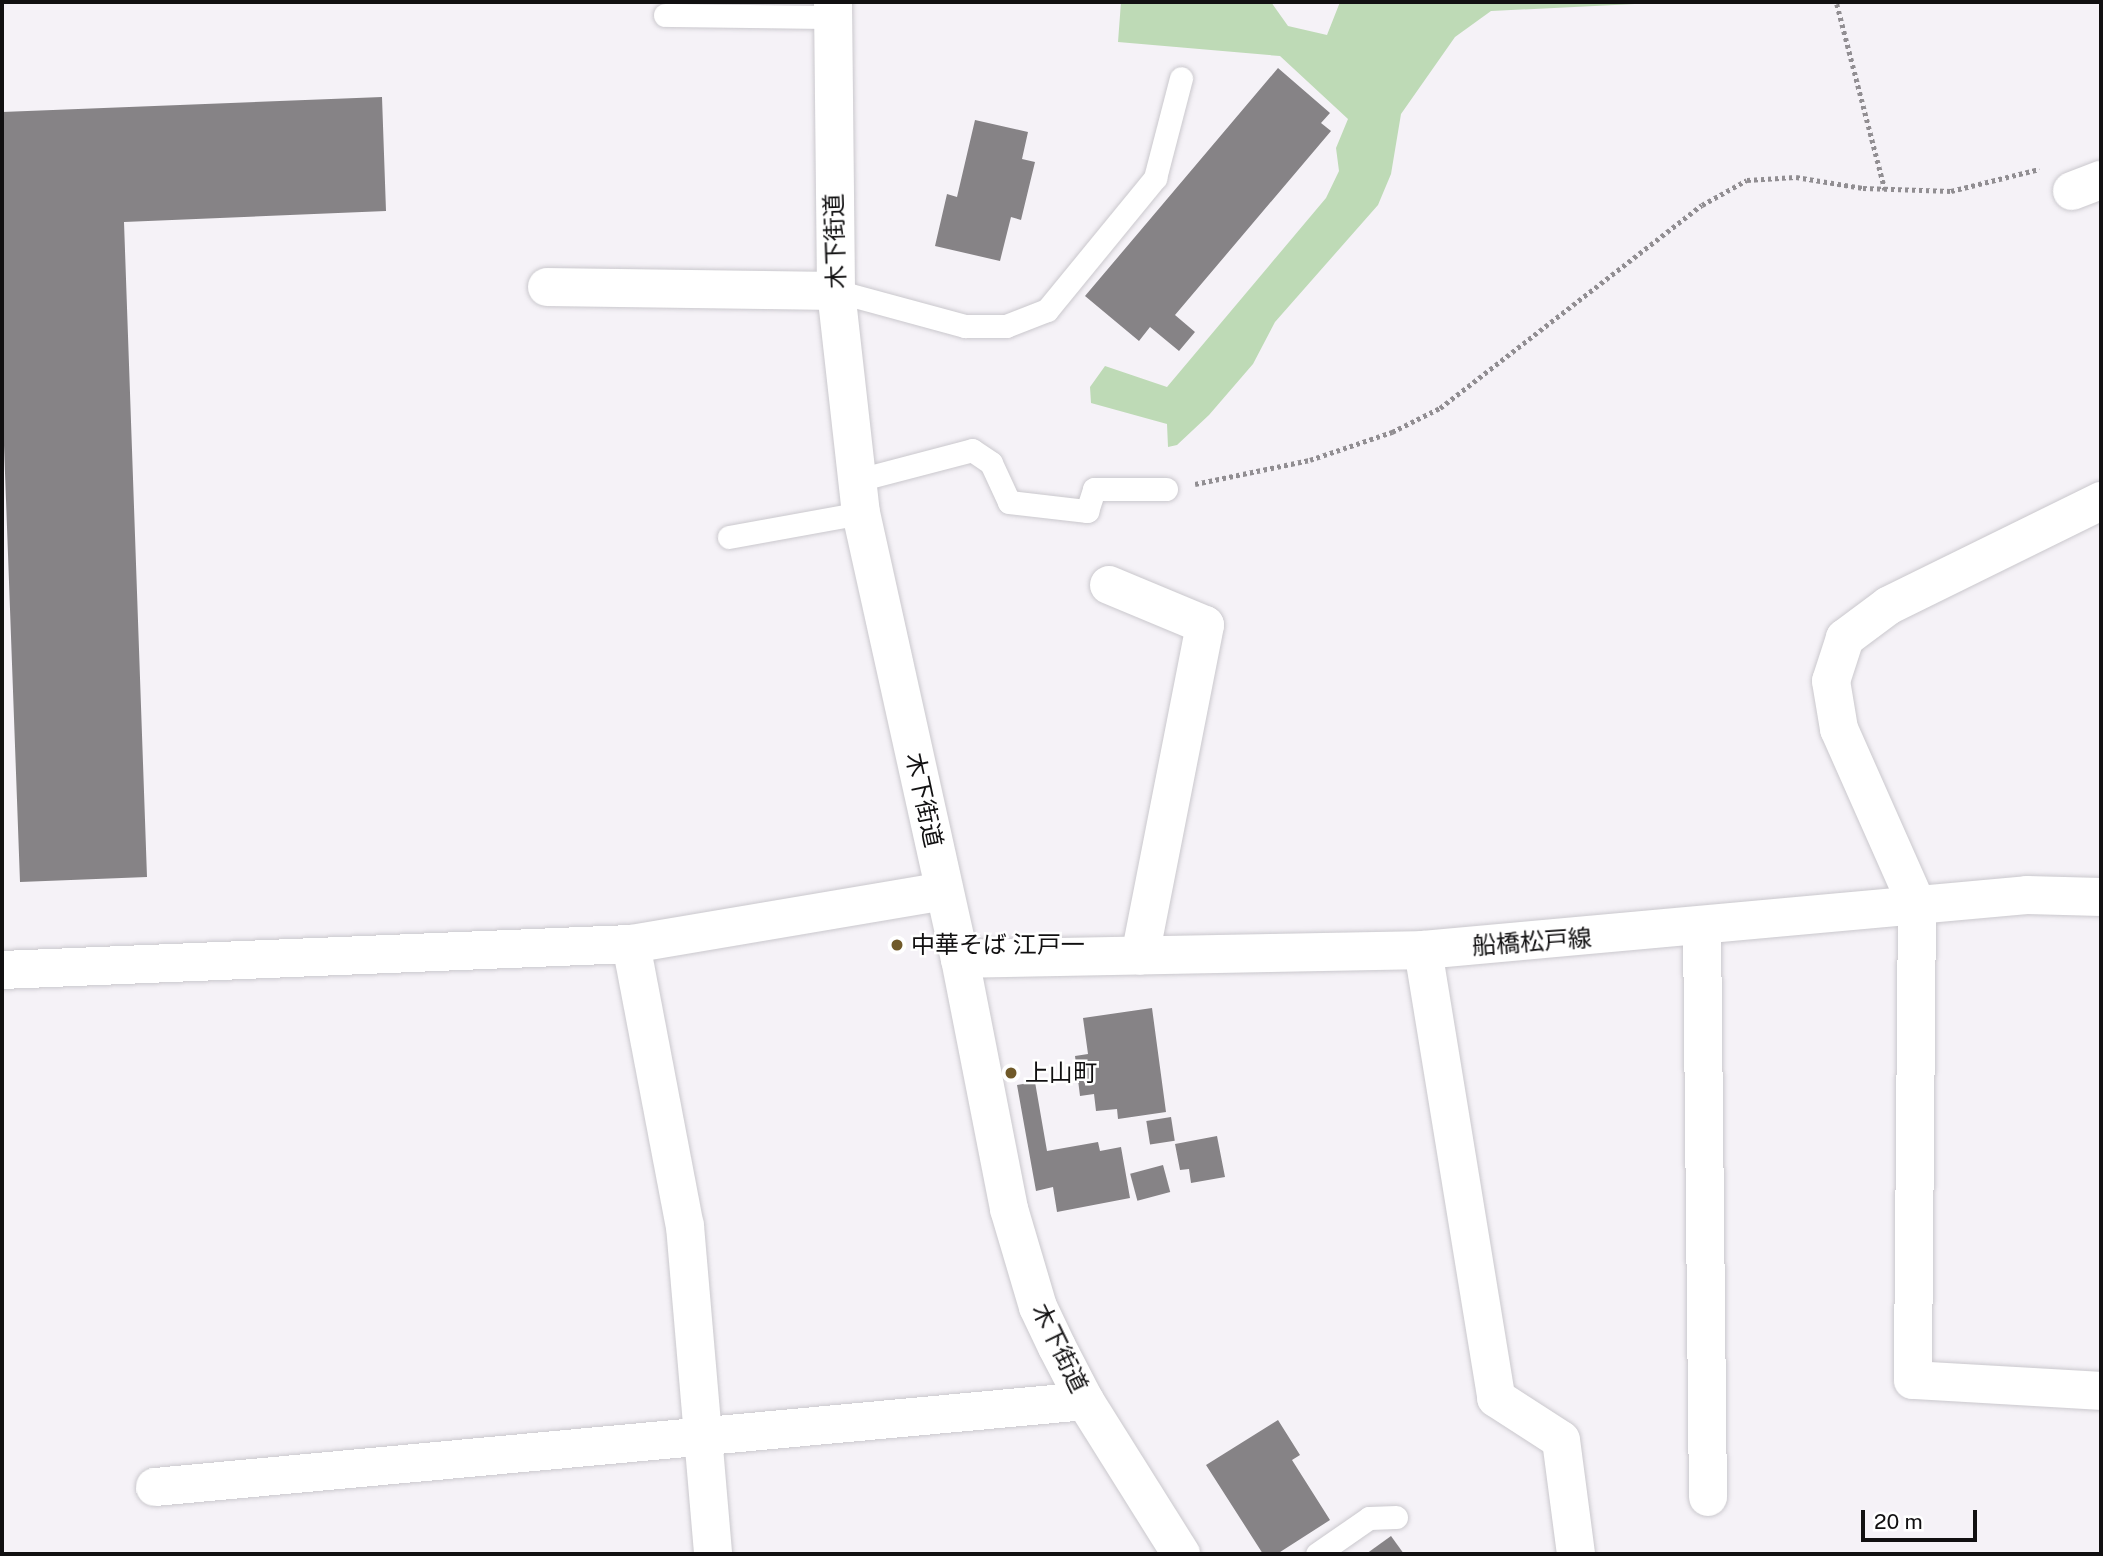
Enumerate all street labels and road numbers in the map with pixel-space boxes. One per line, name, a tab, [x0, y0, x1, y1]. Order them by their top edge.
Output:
street label: 木下街道	[819, 193, 851, 289]
street label: 木下街道	[900, 750, 948, 850]
street label: 船橋松戸線	[1471, 923, 1593, 961]
street label: 木下街道	[1026, 1299, 1094, 1397]

